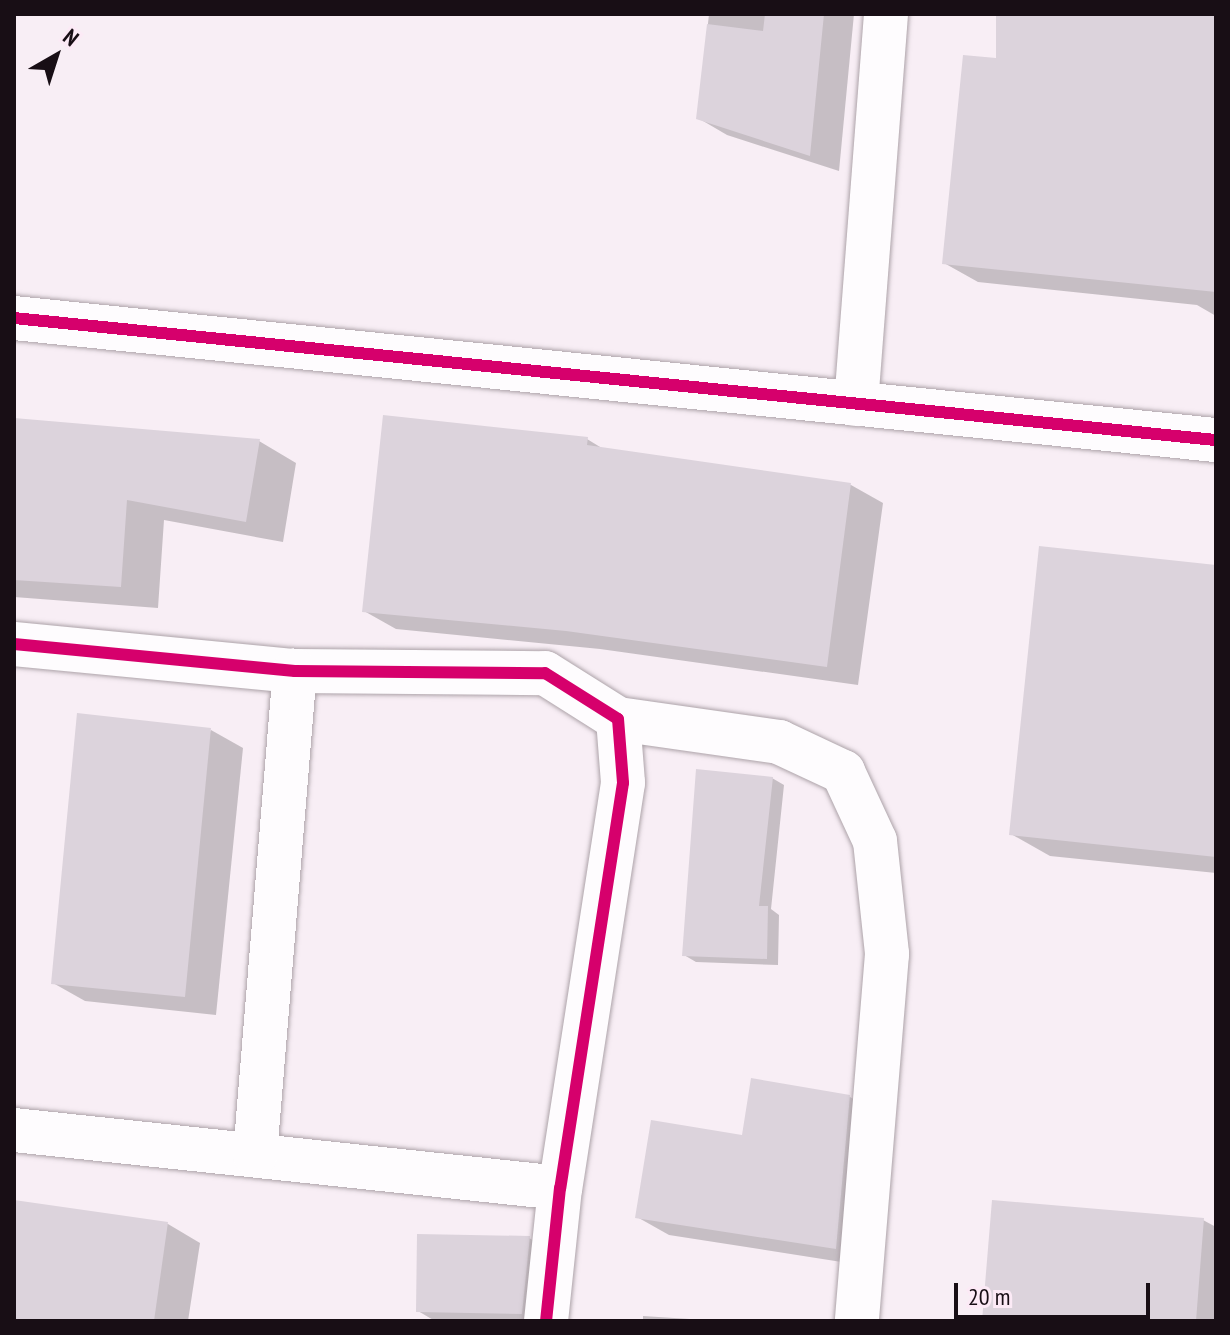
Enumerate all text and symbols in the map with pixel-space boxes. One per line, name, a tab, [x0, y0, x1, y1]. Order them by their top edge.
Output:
north arrow	[16, 16, 96, 96]
text: N	[58, 23, 85, 52]
scale bar	[958, 1267, 1154, 1317]
text: 20 m	[968, 1281, 1010, 1312]

